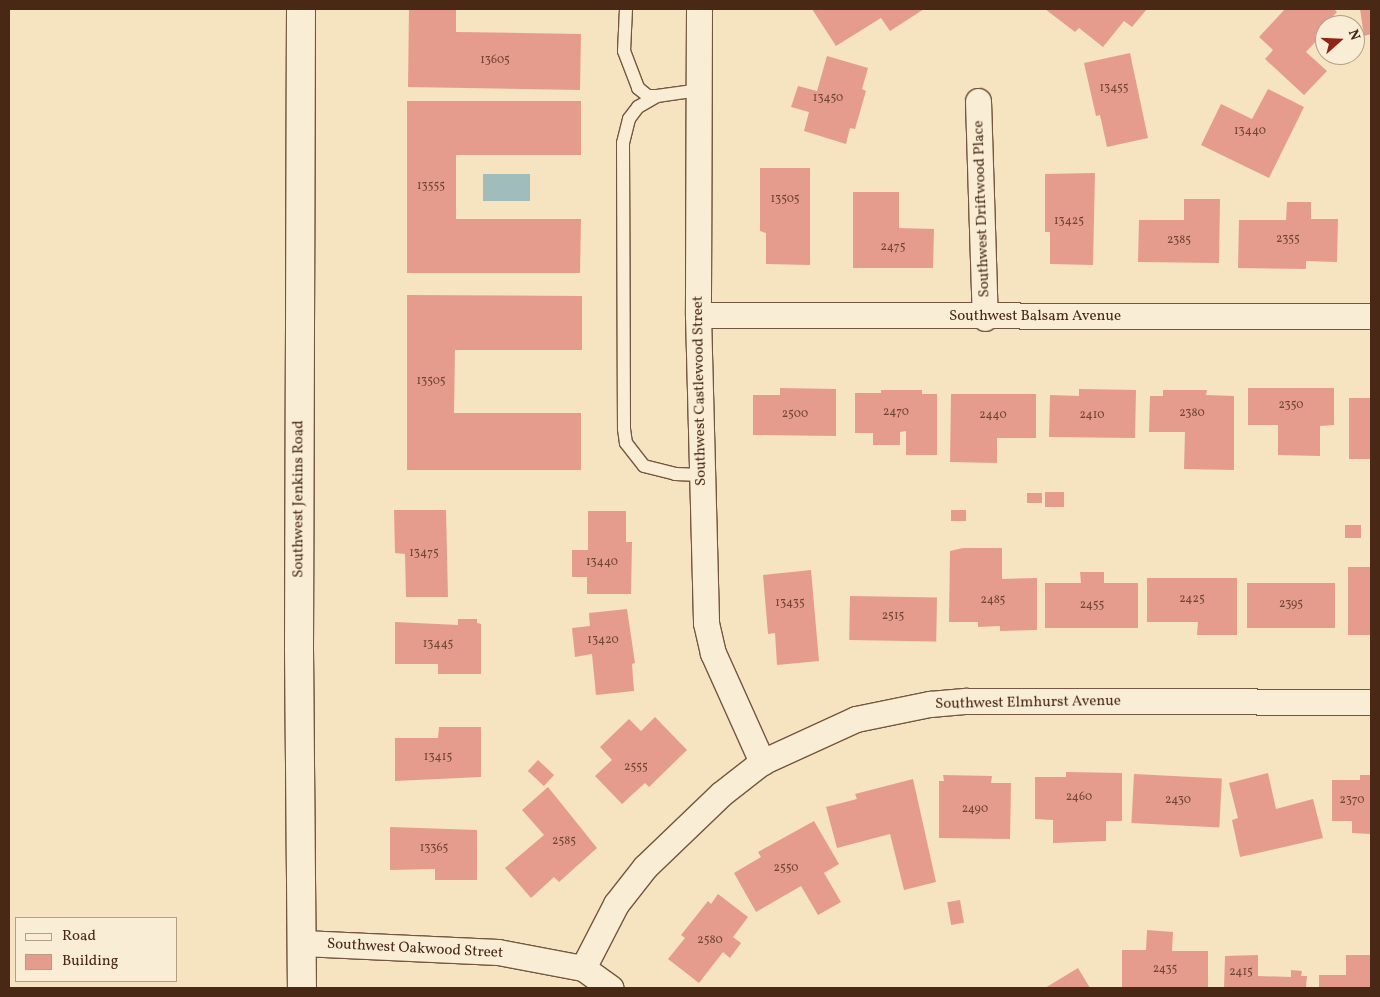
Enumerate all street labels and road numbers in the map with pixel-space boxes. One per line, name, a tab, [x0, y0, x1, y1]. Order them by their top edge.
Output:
street label: Southwest Driftwood Place	[970, 120, 994, 298]
street label: Southwest Castlewood Street	[689, 296, 711, 486]
street label: Southwest Balsam Avenue	[949, 308, 1121, 326]
street label: Southwest Jenkins Road	[290, 420, 308, 578]
street label: Southwest Elmhurst Avenue	[935, 692, 1121, 714]
street label: Southwest Oakwood Street	[326, 935, 504, 963]

